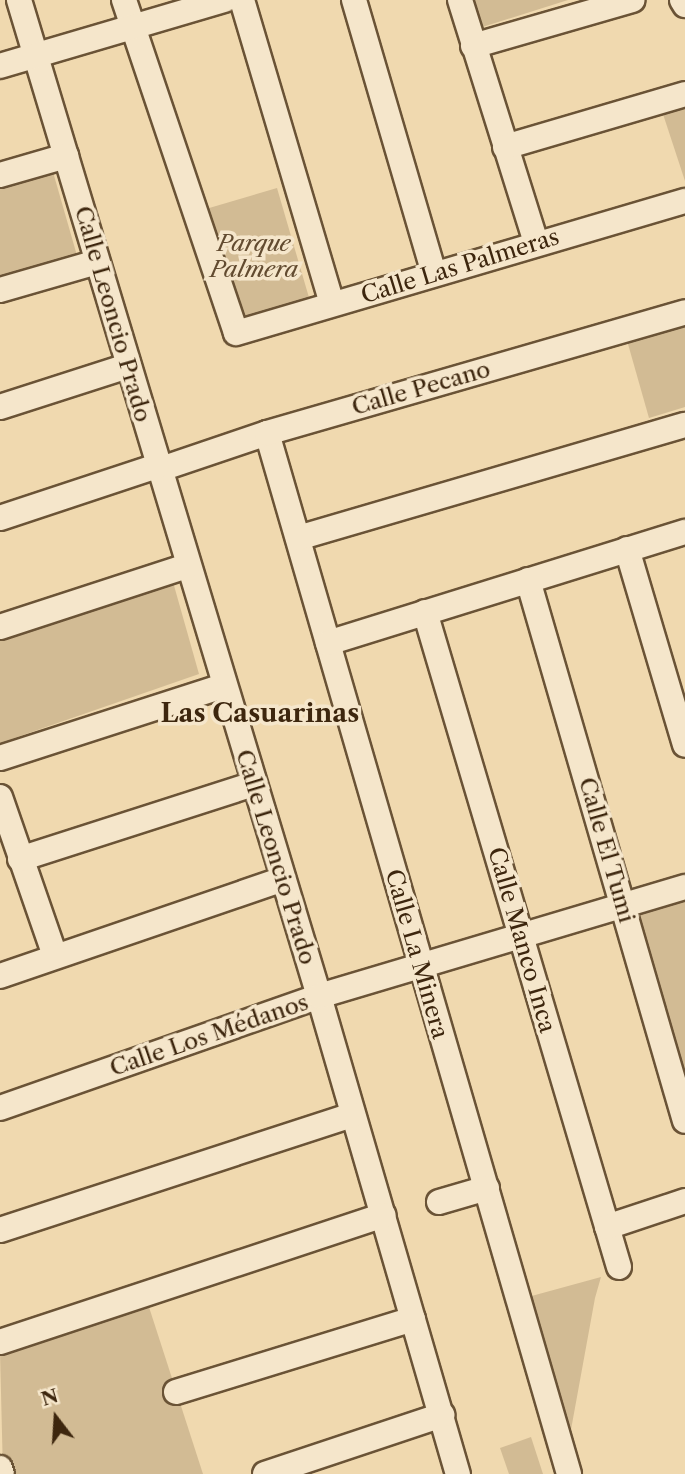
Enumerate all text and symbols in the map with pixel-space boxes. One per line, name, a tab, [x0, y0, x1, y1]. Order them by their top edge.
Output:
street label: Calle Leoncio Prado	[69, 203, 157, 425]
street label: Calle Las Palmeras	[358, 223, 562, 309]
park label: Parque Palmera	[210, 229, 298, 283]
street label: Calle Pecano	[349, 355, 493, 421]
district label: Las Casuarinas	[161, 698, 359, 730]
street label: Calle Leoncio Prado	[230, 746, 322, 968]
street label: Calle El Tumi	[573, 774, 641, 926]
street label: Calle Manco Inca	[482, 844, 562, 1036]
street label: Calle La Minera	[380, 866, 454, 1042]
street label: Calle Los Médanos	[106, 988, 312, 1082]
north arrow	[21, 1383, 91, 1453]
text: N	[38, 1384, 61, 1411]

